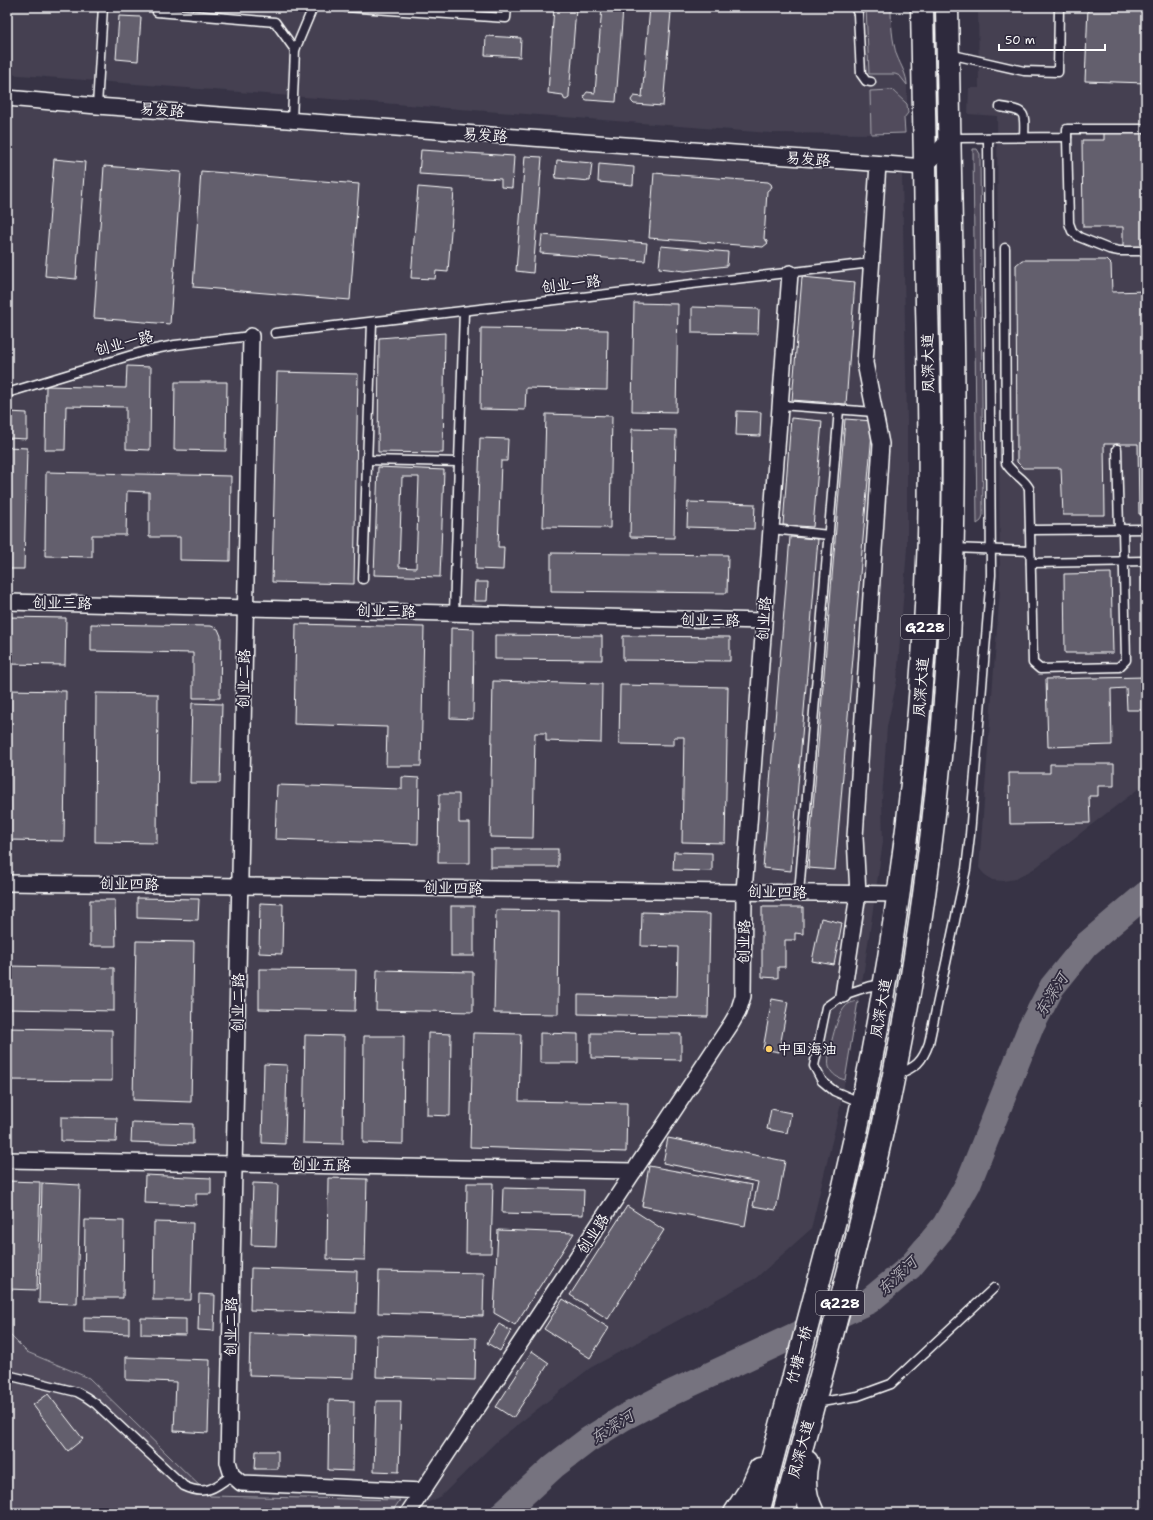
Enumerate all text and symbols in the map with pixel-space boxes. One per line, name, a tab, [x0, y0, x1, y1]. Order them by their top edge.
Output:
scale bar	[999, 26, 1105, 52]
text: 50 m	[1005, 32, 1035, 48]
street label: 易发路	[139, 98, 185, 122]
street label: 易发路	[462, 123, 508, 147]
street label: 易发路	[785, 147, 831, 171]
street label: 创业一路	[540, 270, 602, 298]
street label: 创业一路	[92, 326, 156, 360]
street label: 凤深大道	[917, 333, 939, 393]
street label: 创业三路	[32, 592, 92, 614]
street label: 创业路	[752, 596, 776, 642]
street label: 创业三路	[356, 600, 416, 622]
street label: 创业三路	[680, 609, 740, 631]
road number: G228	[901, 615, 949, 639]
street label: 创业二路	[233, 649, 255, 709]
street label: 凤深大道	[909, 656, 933, 718]
street label: 创业四路	[99, 873, 159, 895]
street label: 创业四路	[423, 877, 483, 899]
street label: 创业四路	[747, 881, 807, 903]
street label: 创业路	[734, 919, 754, 965]
water label: 东深河	[1029, 967, 1074, 1021]
street label: 创业二路	[227, 973, 249, 1033]
street label: 凤深大道	[866, 977, 896, 1039]
place label: 中国海油	[777, 1039, 837, 1059]
marker: 中国海油	[764, 1044, 774, 1054]
street label: 创业五路	[291, 1154, 351, 1176]
street label: 创业路	[572, 1210, 614, 1258]
water label: 东深河	[872, 1250, 924, 1300]
road number: G228	[816, 1291, 864, 1315]
street label: 创业二路	[220, 1297, 242, 1357]
street label: 竹塘一桥	[782, 1323, 816, 1387]
water label: 东深河	[586, 1403, 640, 1449]
street label: 凤深大道	[784, 1417, 818, 1481]

